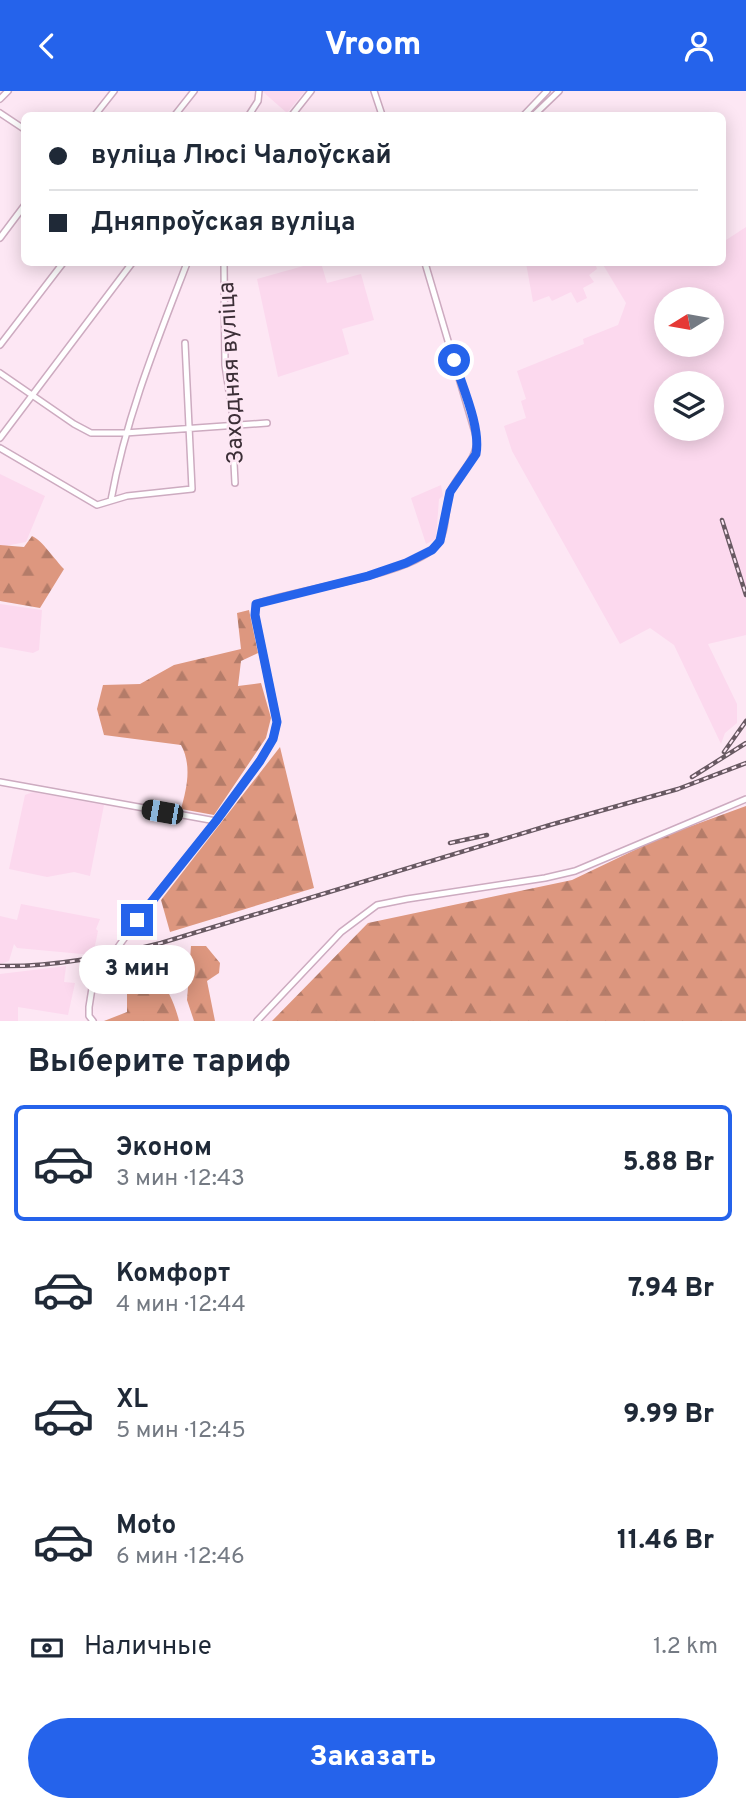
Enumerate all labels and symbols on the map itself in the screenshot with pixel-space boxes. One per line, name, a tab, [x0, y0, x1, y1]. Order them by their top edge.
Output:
street label: Заходняя вуліца	[213, 281, 252, 465]
north arrow	[654, 287, 724, 357]
route start	[438, 344, 470, 376]
car	[140, 798, 185, 826]
route end	[121, 904, 153, 936]
callout: 3 мин	[79, 945, 195, 994]

